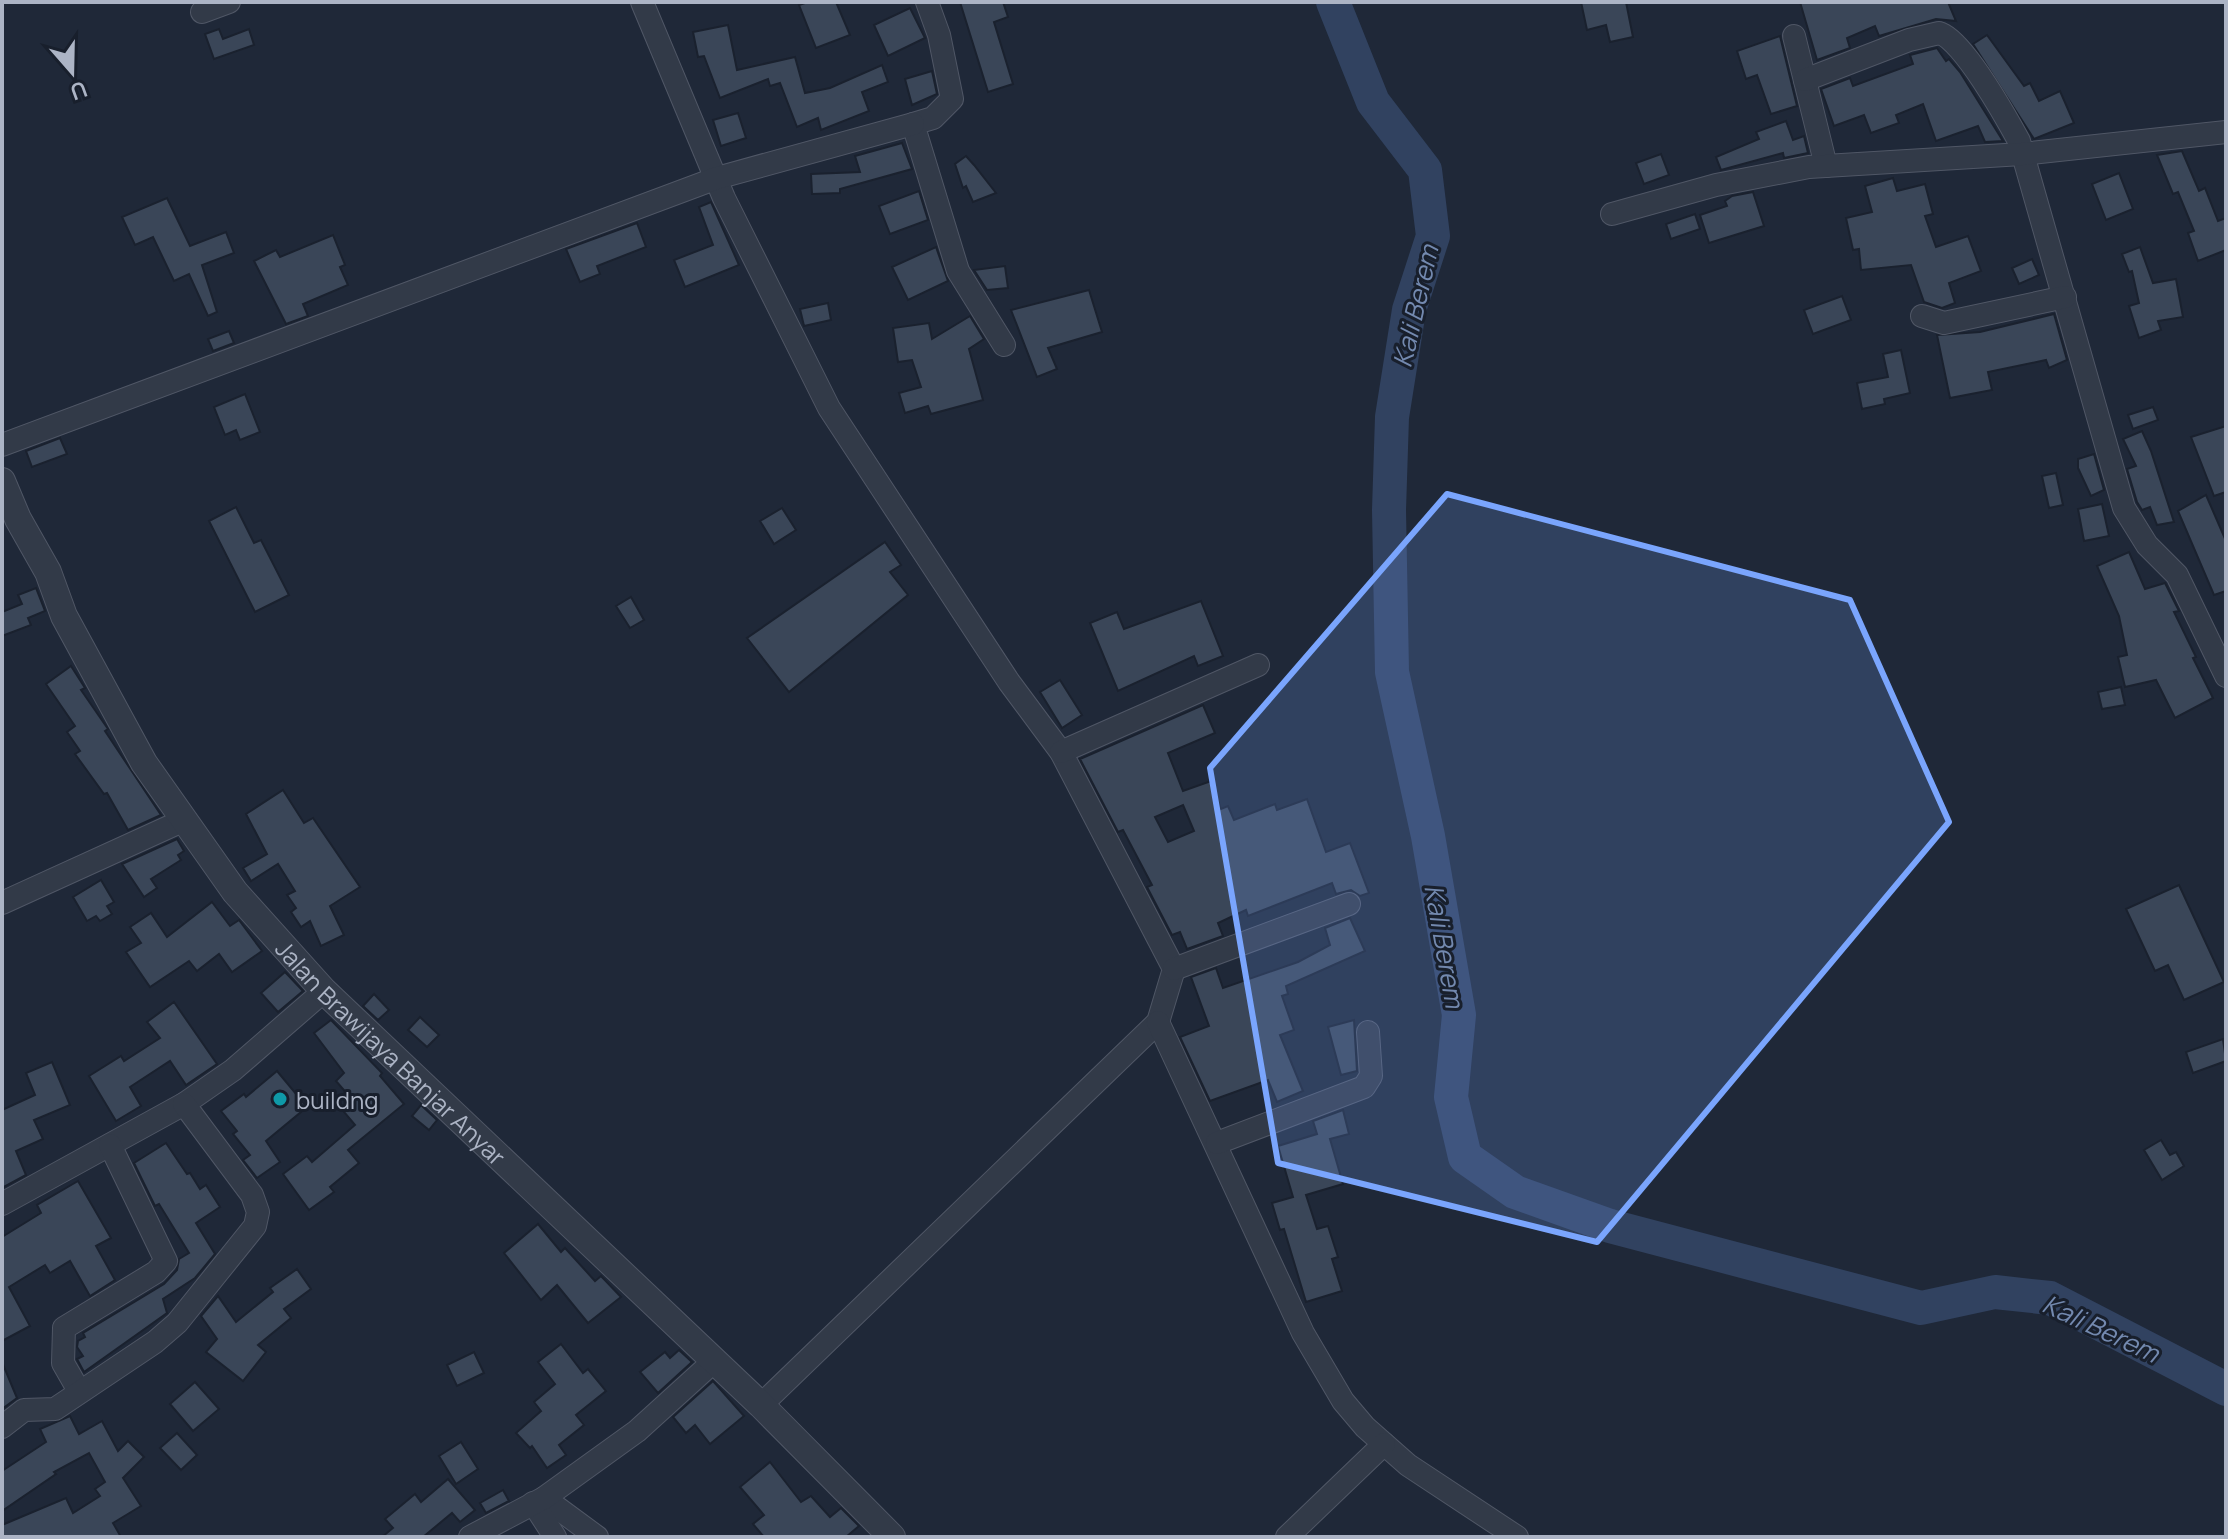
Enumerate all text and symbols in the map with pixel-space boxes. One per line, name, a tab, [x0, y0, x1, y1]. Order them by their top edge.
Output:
north arrow	[32, 32, 112, 112]
text: U	[66, 74, 91, 108]
water label: Kali Berem	[1383, 239, 1447, 371]
water label: Kali Berem	[1416, 882, 1474, 1012]
street label: Jalan Brawijaya Banjar Anyar	[269, 932, 514, 1172]
place label: buildng	[296, 1083, 378, 1116]
marker: buildng	[271, 1090, 289, 1108]
water label: Kali Berem	[2037, 1285, 2167, 1371]

